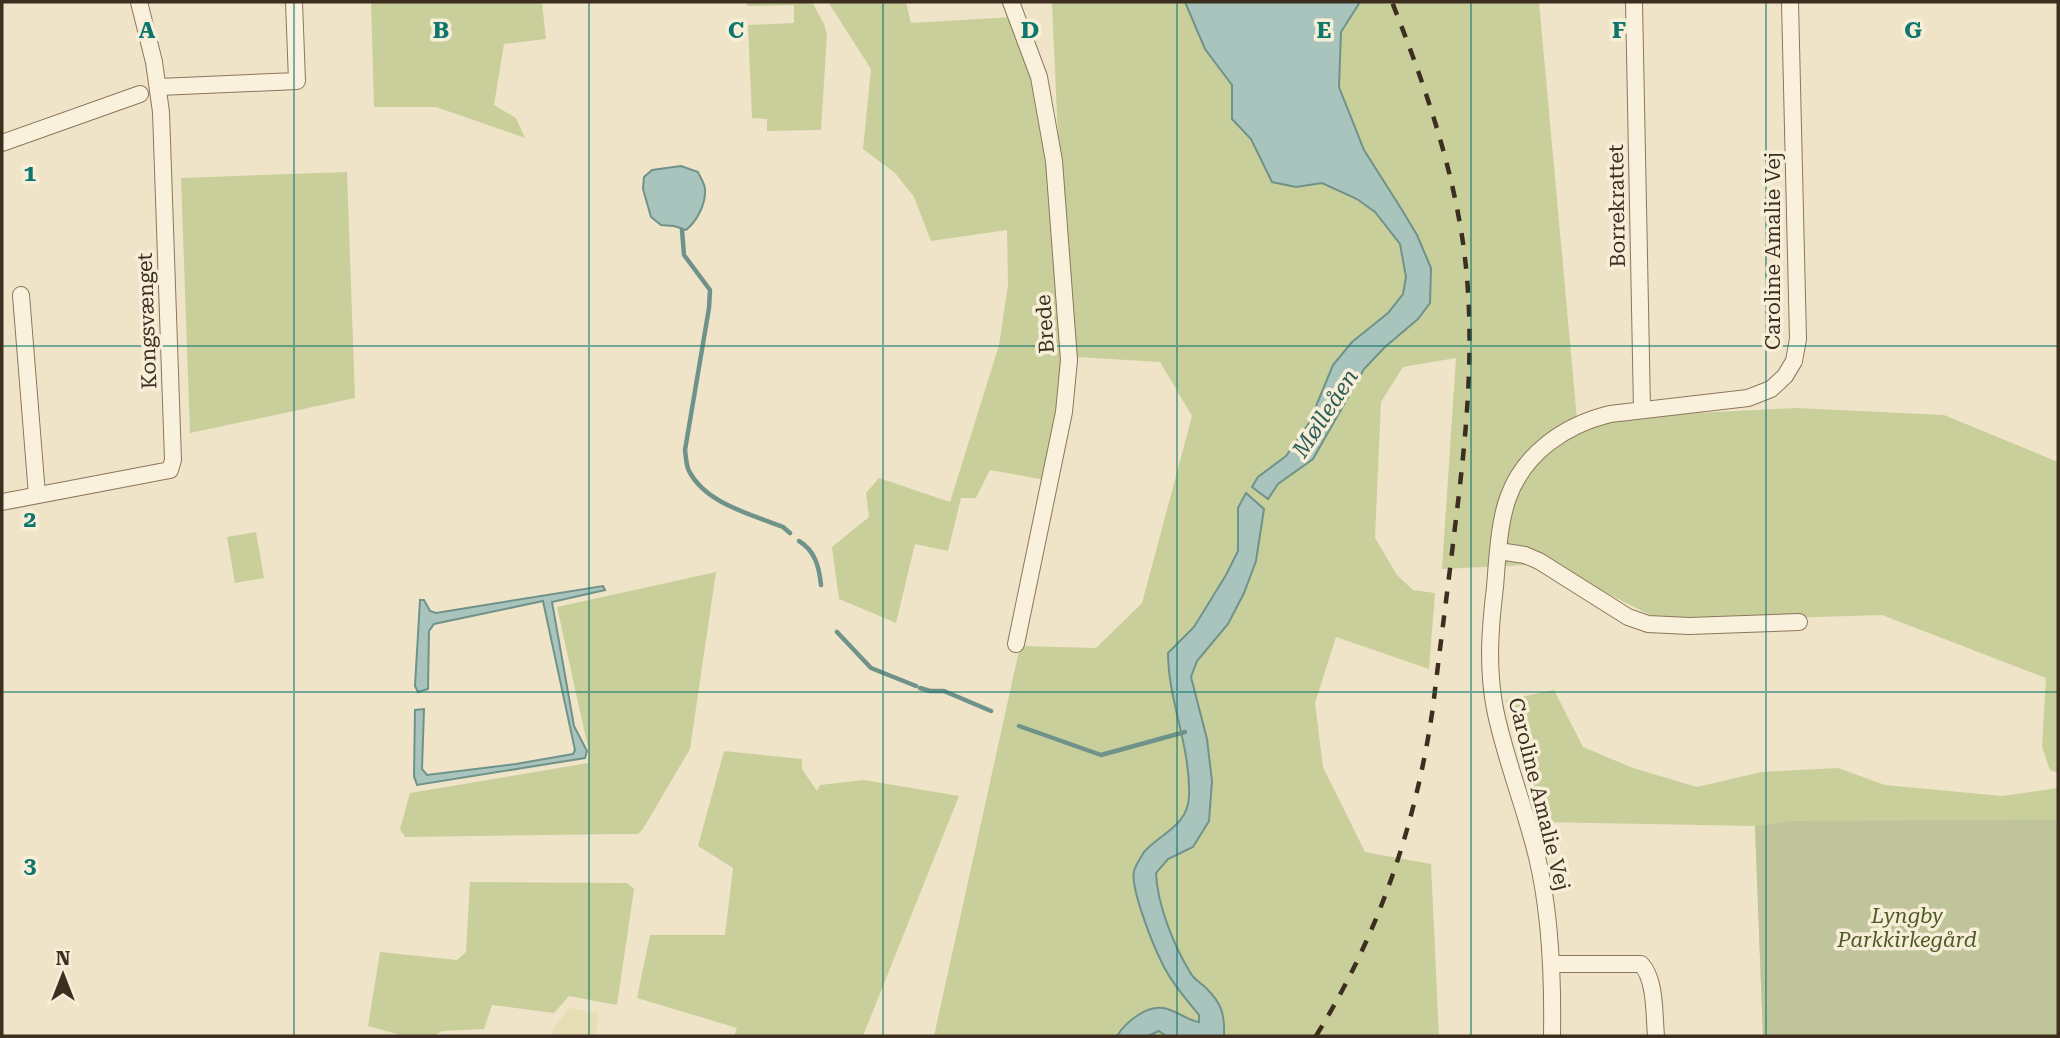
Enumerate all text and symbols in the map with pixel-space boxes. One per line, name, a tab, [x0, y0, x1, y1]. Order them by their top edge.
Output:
text: A	[139, 17, 156, 44]
text: B	[433, 17, 449, 44]
text: C	[728, 17, 744, 44]
text: D	[1021, 17, 1039, 44]
text: E	[1317, 17, 1331, 44]
text: F	[1612, 17, 1626, 44]
text: G	[1904, 17, 1922, 44]
street label: Borrekrattet	[1604, 144, 1630, 268]
street label: Caroline Amalie Vej	[1761, 152, 1785, 350]
text: 1	[24, 160, 37, 187]
street label: Kongsvænget	[133, 252, 161, 390]
street label: Brede	[1031, 294, 1059, 354]
water label: Mølleåen	[1286, 364, 1364, 463]
text: 2	[24, 506, 36, 533]
street label: Caroline Amalie Vej	[1503, 695, 1575, 893]
text: 3	[24, 852, 37, 879]
park label: Lyngby Parkkirkegård	[1836, 904, 1977, 952]
north arrow	[28, 940, 98, 1010]
text: N	[56, 947, 71, 970]

